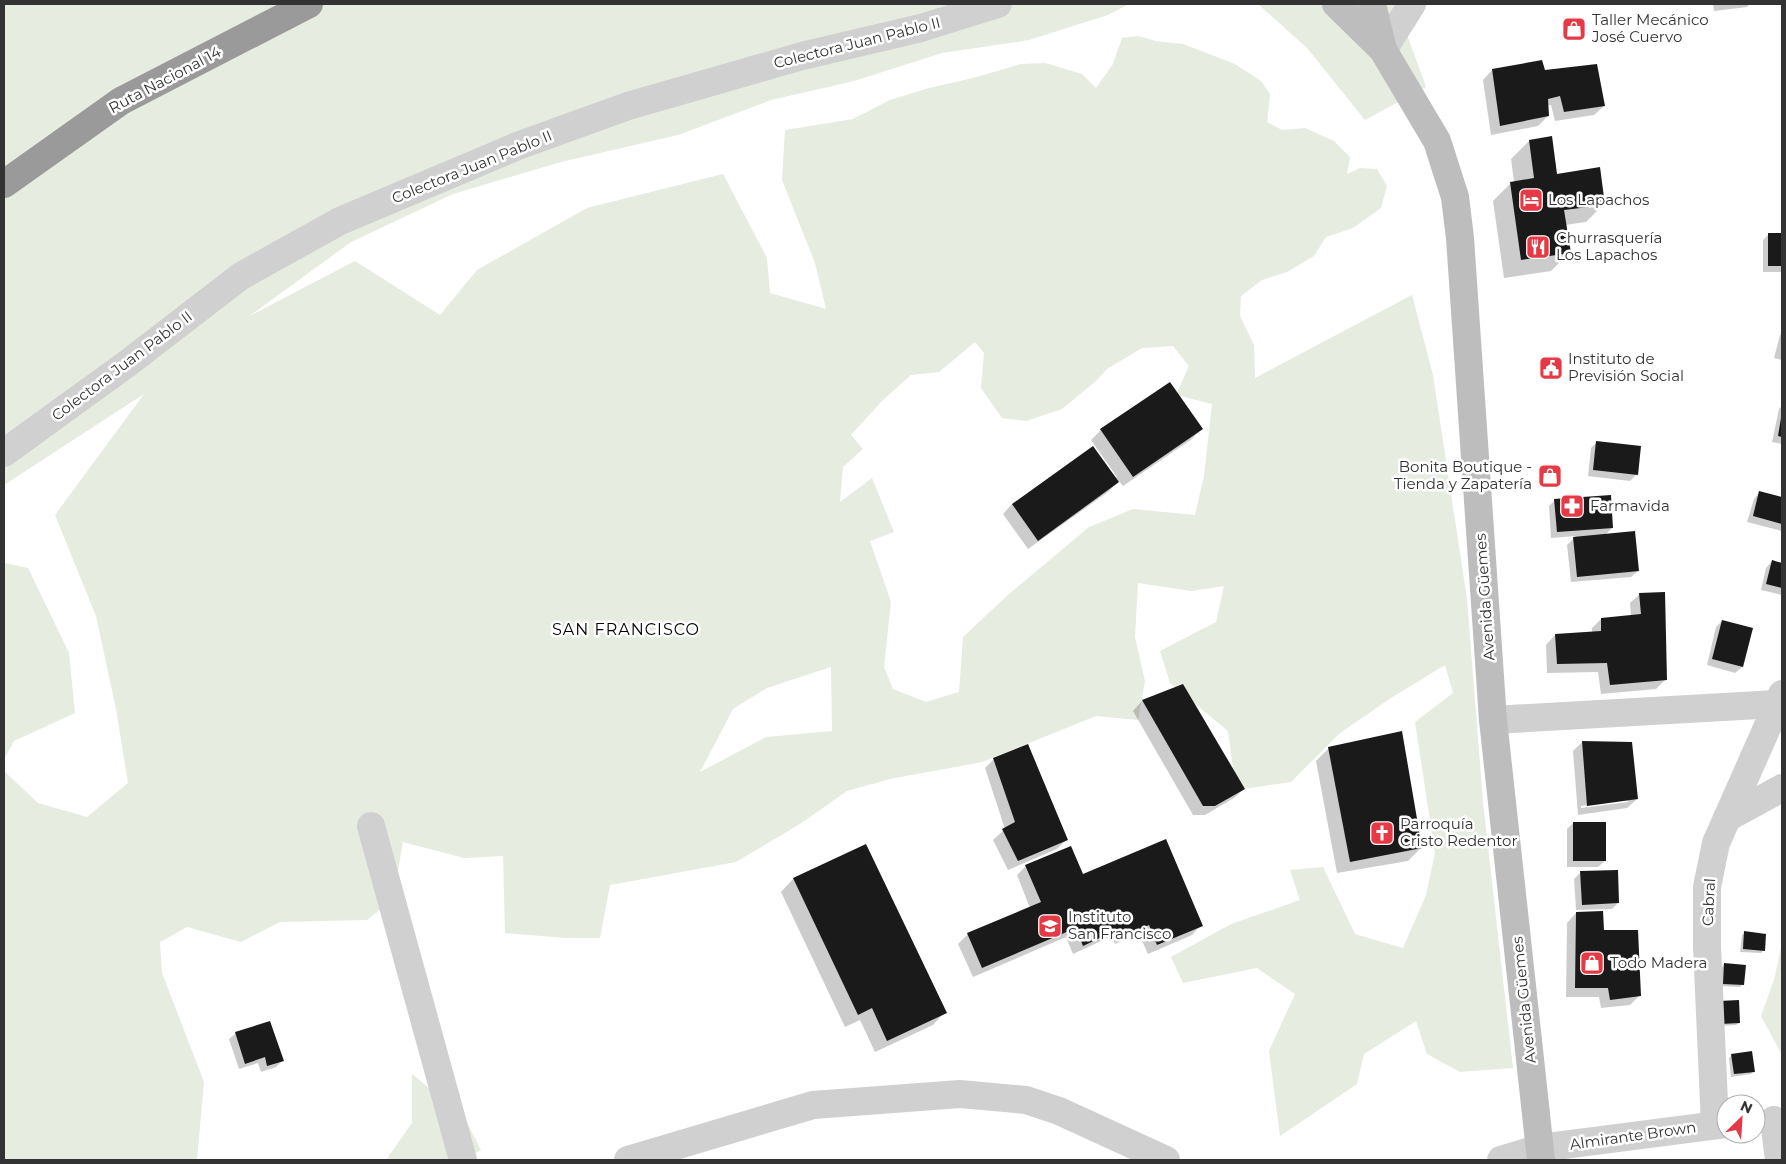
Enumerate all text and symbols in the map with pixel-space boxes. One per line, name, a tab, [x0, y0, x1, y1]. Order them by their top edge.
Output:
place label: Taller Mecánico José Cuervo	[1591, 10, 1709, 46]
street label: Colectora Juan Pablo II	[771, 13, 942, 72]
shop icon: Taller Mecánico José Cuervo	[1561, 16, 1587, 42]
street label: Ruta Nacional 14	[105, 42, 224, 117]
street label: Colectora Juan Pablo II	[389, 126, 555, 207]
hotel icon: Los Lapachos	[1518, 187, 1544, 213]
place label: Los Lapachos	[1548, 190, 1649, 209]
place label: Churrasquería Los Lapachos	[1556, 228, 1662, 264]
restaurant icon: Churrasquería Los Lapachos	[1525, 234, 1551, 260]
street label: Colectora Juan Pablo II	[48, 306, 196, 425]
place label: Instituto de Previsión Social	[1568, 349, 1684, 385]
public building icon: Instituto de Previsión Social	[1538, 355, 1564, 381]
place label: Bonita Boutique - Tienda y Zapatería	[1394, 457, 1532, 493]
shop icon: Bonita Boutique - Tienda y Zapatería	[1537, 463, 1563, 489]
pharmacy icon: Farmavida	[1559, 493, 1585, 519]
place label: Farmavida	[1590, 496, 1670, 515]
street label: Avenida Güemes	[1471, 533, 1498, 661]
district label: SAN FRANCISCO	[552, 620, 700, 639]
place label: Parroquía Cristo Redentor	[1400, 814, 1518, 850]
church icon: Parroquía Cristo Redentor	[1369, 820, 1395, 846]
street label: Cabral	[1698, 878, 1719, 926]
place label: Instituto San Francisco	[1068, 907, 1171, 943]
school or university icon: Instituto San Francisco	[1037, 913, 1063, 939]
street label: Avenida Güemes	[1507, 936, 1540, 1064]
shop icon: Todo Madera	[1579, 950, 1605, 976]
place label: Todo Madera	[1610, 953, 1707, 972]
north arrow	[1716, 1094, 1766, 1144]
text: N	[1738, 1097, 1755, 1118]
street label: Almirante Brown	[1568, 1117, 1697, 1154]

